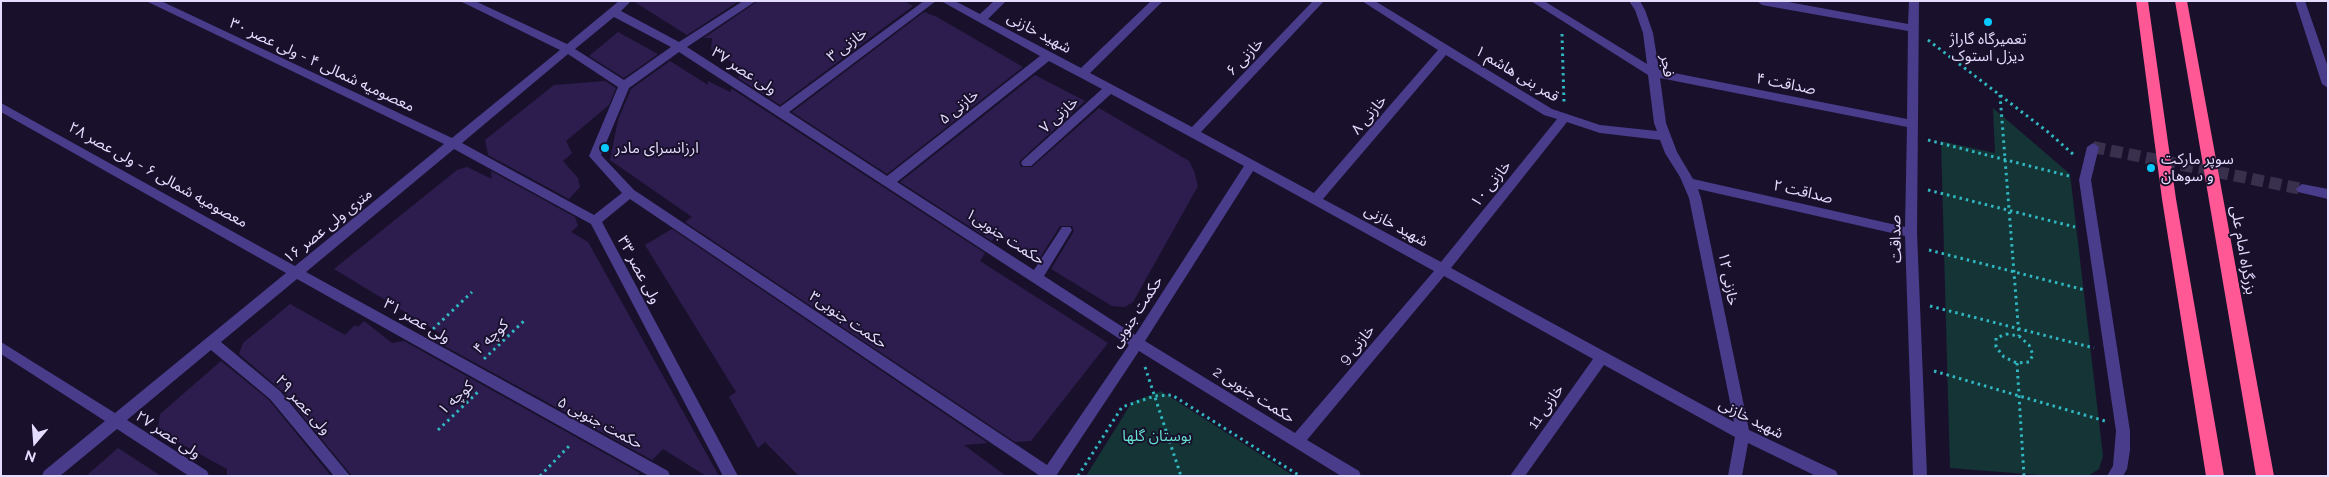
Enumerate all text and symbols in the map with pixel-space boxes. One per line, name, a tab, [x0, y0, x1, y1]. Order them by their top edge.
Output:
street label: شهید خازنی	[1004, 9, 1074, 57]
street label: معصومیه شمالی ۴ - ولی عصر ۳۰	[227, 14, 417, 116]
marker: تعمیرگاه گاراژ دیزل استوک	[1982, 16, 1994, 28]
street label: خازنی ۳	[823, 24, 871, 66]
place label: تعمیرگاه گاراژ دیزل استوک	[1949, 30, 2027, 65]
street label: خازنی ۶	[1223, 34, 1267, 80]
street label: قمر بنی هاشم ۱	[1472, 42, 1562, 106]
street label: ولی عصر ۳۷	[708, 43, 780, 99]
street label: فجر	[1657, 54, 1677, 78]
street label: صداقت ۴	[1755, 69, 1817, 99]
street label: خازنی ۵	[936, 86, 982, 128]
street label: خازنی ۸	[1347, 92, 1391, 138]
street label: خازنی ۷	[1036, 93, 1082, 137]
street label: معصومیه شمالی ۶ - ولی عصر ۲۸	[65, 118, 251, 232]
place label: ارزانسرای مادر	[615, 139, 699, 157]
marker: ارزانسرای مادر	[599, 142, 611, 154]
place label: سوپر مارکت و سوهان	[2161, 150, 2234, 185]
street label: خازنی ۱۰	[1467, 157, 1515, 211]
marker: سوپر مارکت و سوهان	[2145, 162, 2157, 174]
street label: صداقت ۲	[1771, 176, 1835, 208]
street label: ۱۶ متری ولی عصر	[280, 185, 376, 267]
street label: شهید خازنی	[1361, 201, 1431, 251]
street label: بزرگراه امام علی	[2226, 204, 2260, 296]
street label: حکمت جنوبی۱	[962, 205, 1048, 269]
street label: صداقت	[1887, 215, 1905, 263]
street label: ولی عصر ۳۳	[614, 233, 664, 307]
street label: خازنی ۱۲	[1714, 251, 1742, 307]
street label: حکمت جنوبی	[1107, 273, 1167, 351]
street label: حکمت جنوبی۳	[806, 287, 890, 353]
street label: ولی عصر ۳۱	[380, 295, 454, 347]
street label: کوچه ۴	[470, 316, 512, 358]
street label: خازنی 9	[1335, 322, 1379, 368]
street label: حکمت جنوبی 2	[1210, 363, 1298, 427]
street label: ولی عصر ۲۹	[271, 371, 335, 439]
street label: کوچه ۱	[435, 377, 477, 419]
street label: خازنی 11	[1524, 381, 1568, 433]
street label: حکمت جنوبی ۵	[554, 393, 646, 453]
street label: شهید خازنی	[1716, 395, 1786, 443]
street label: ولی عصر ۲۷	[132, 407, 204, 463]
north arrow	[10, 417, 60, 467]
park label: بوستان گلها	[1122, 427, 1192, 445]
text: N	[23, 447, 38, 466]

